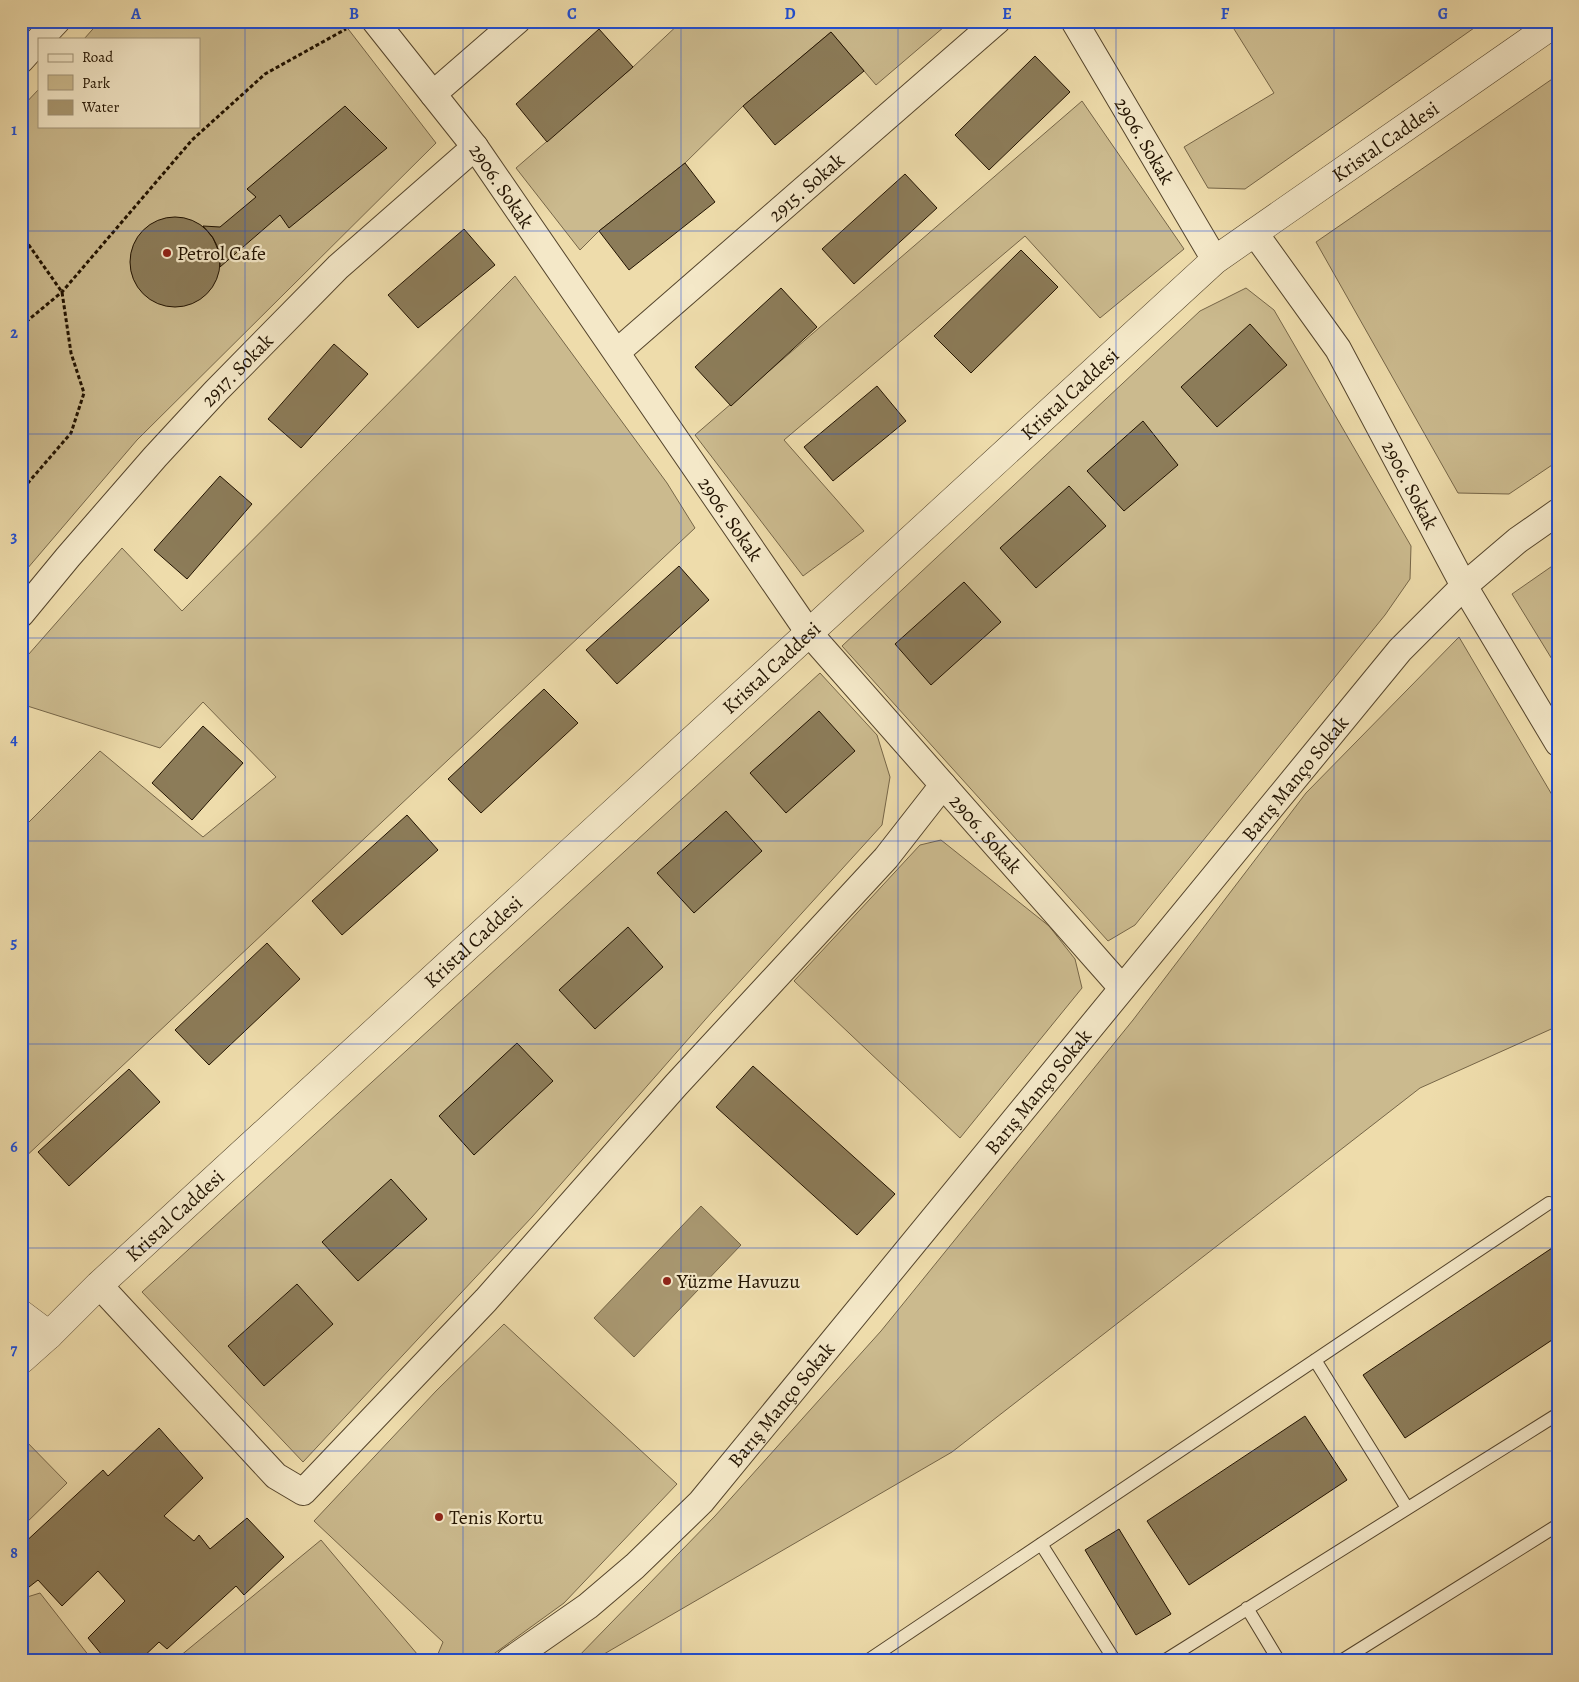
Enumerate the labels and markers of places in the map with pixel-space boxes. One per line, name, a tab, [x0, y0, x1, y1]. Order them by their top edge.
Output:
place label: Petrol Cafe	[177, 240, 266, 267]
marker: Petrol Cafe	[161, 247, 173, 259]
place label: Yüzme Havuzu	[676, 1268, 800, 1295]
marker: Yüzme Havuzu	[661, 1275, 673, 1287]
place label: Tenis Kortu	[449, 1504, 543, 1531]
marker: Tenis Kortu	[433, 1511, 445, 1523]

